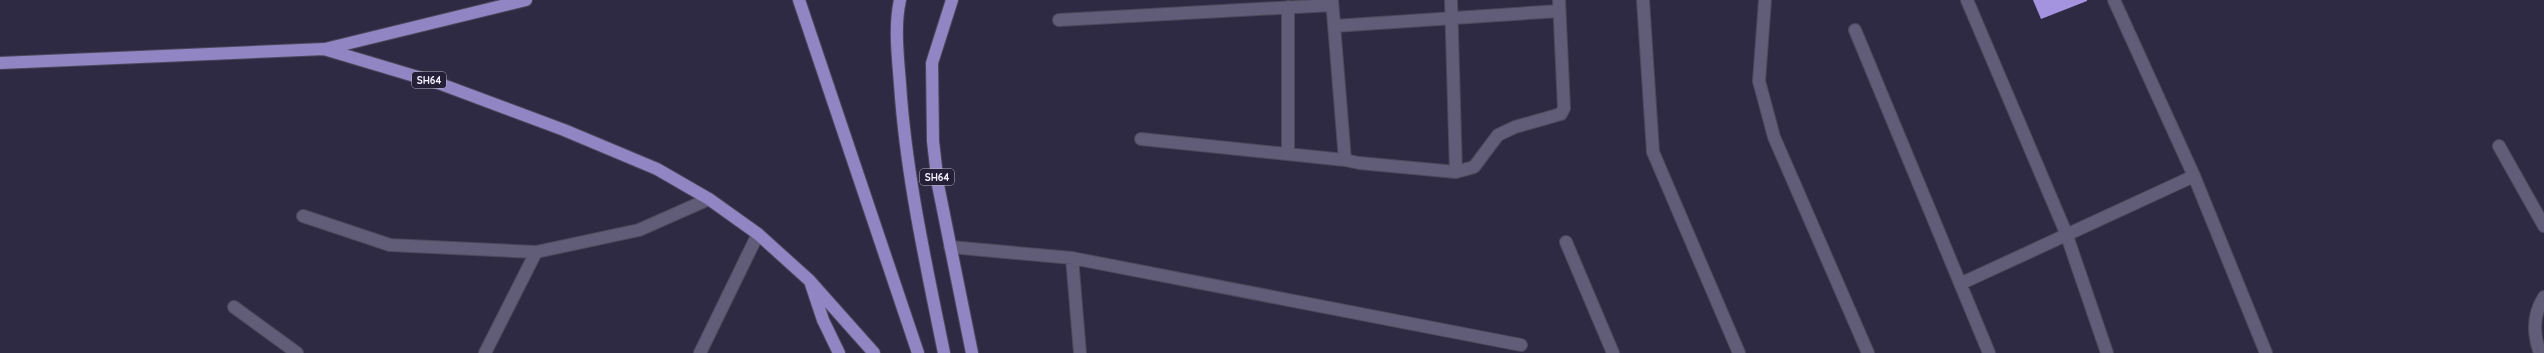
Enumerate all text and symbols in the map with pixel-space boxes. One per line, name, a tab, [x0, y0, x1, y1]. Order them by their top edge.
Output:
road number: SH64	[412, 72, 446, 88]
road number: SH64	[920, 169, 954, 185]

